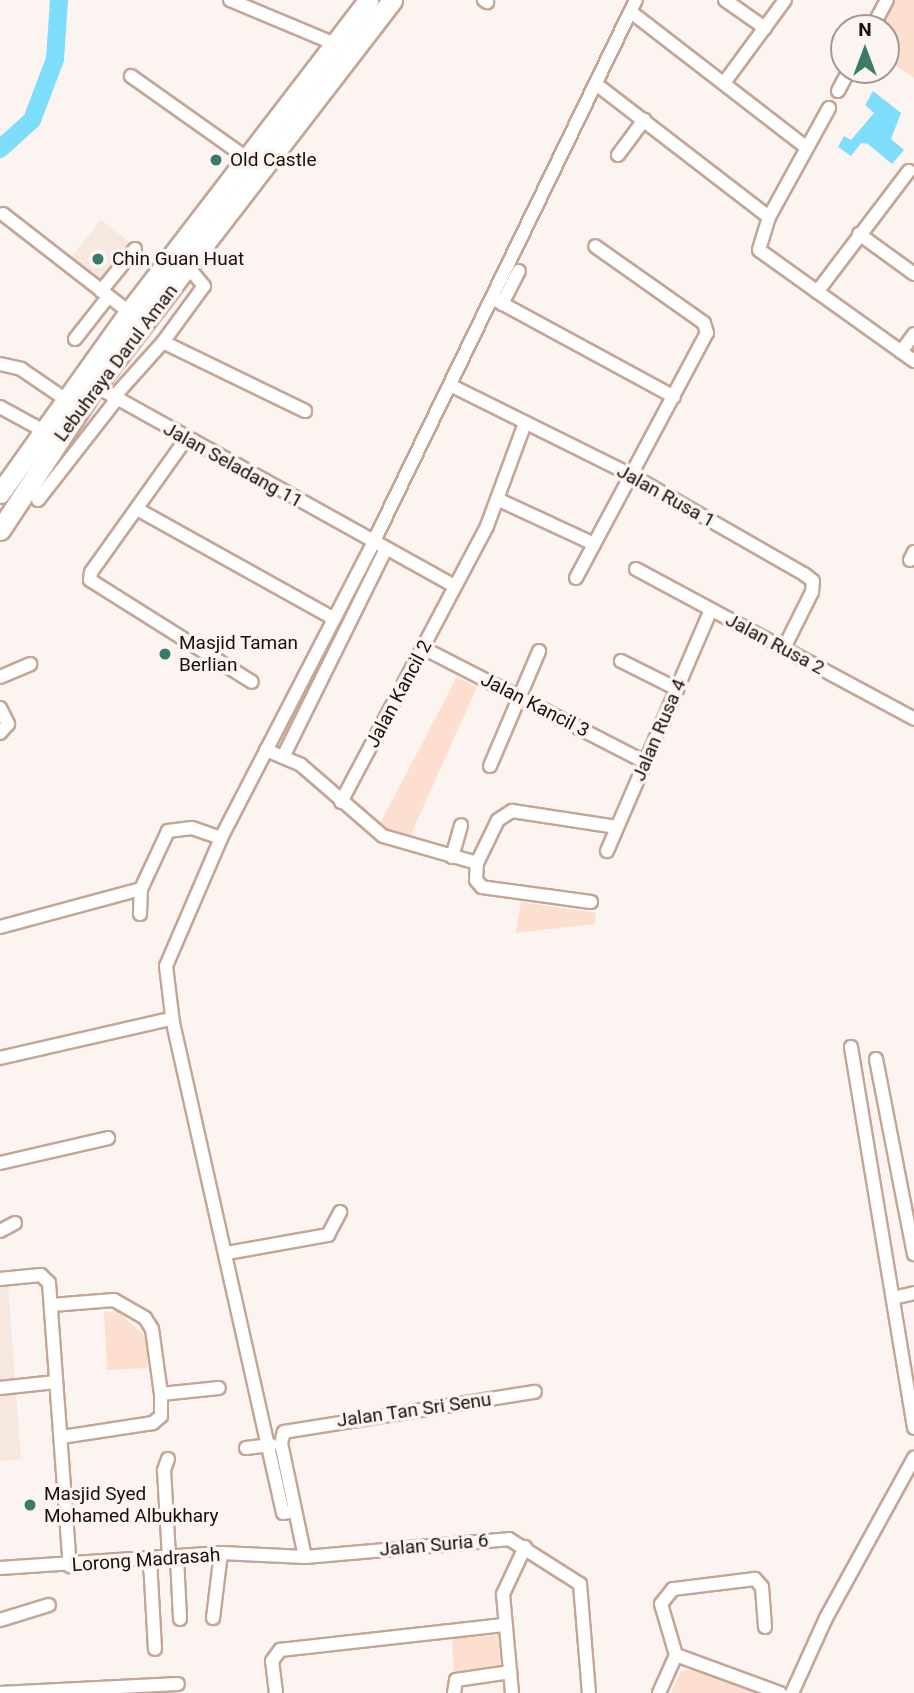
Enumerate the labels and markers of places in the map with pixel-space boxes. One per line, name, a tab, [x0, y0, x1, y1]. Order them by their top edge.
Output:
place label: Old Castle	[230, 149, 317, 171]
marker: Old Castle	[208, 152, 224, 168]
place label: Chin Guan Huat	[112, 248, 244, 270]
marker: Chin Guan Huat	[90, 251, 106, 267]
place label: Masjid Taman Berlian	[179, 632, 298, 676]
marker: Masjid Taman Berlian	[157, 646, 173, 662]
place label: Masjid Syed Mohamed Albukhary	[44, 1483, 219, 1527]
marker: Masjid Syed Mohamed Albukhary	[22, 1497, 38, 1513]

